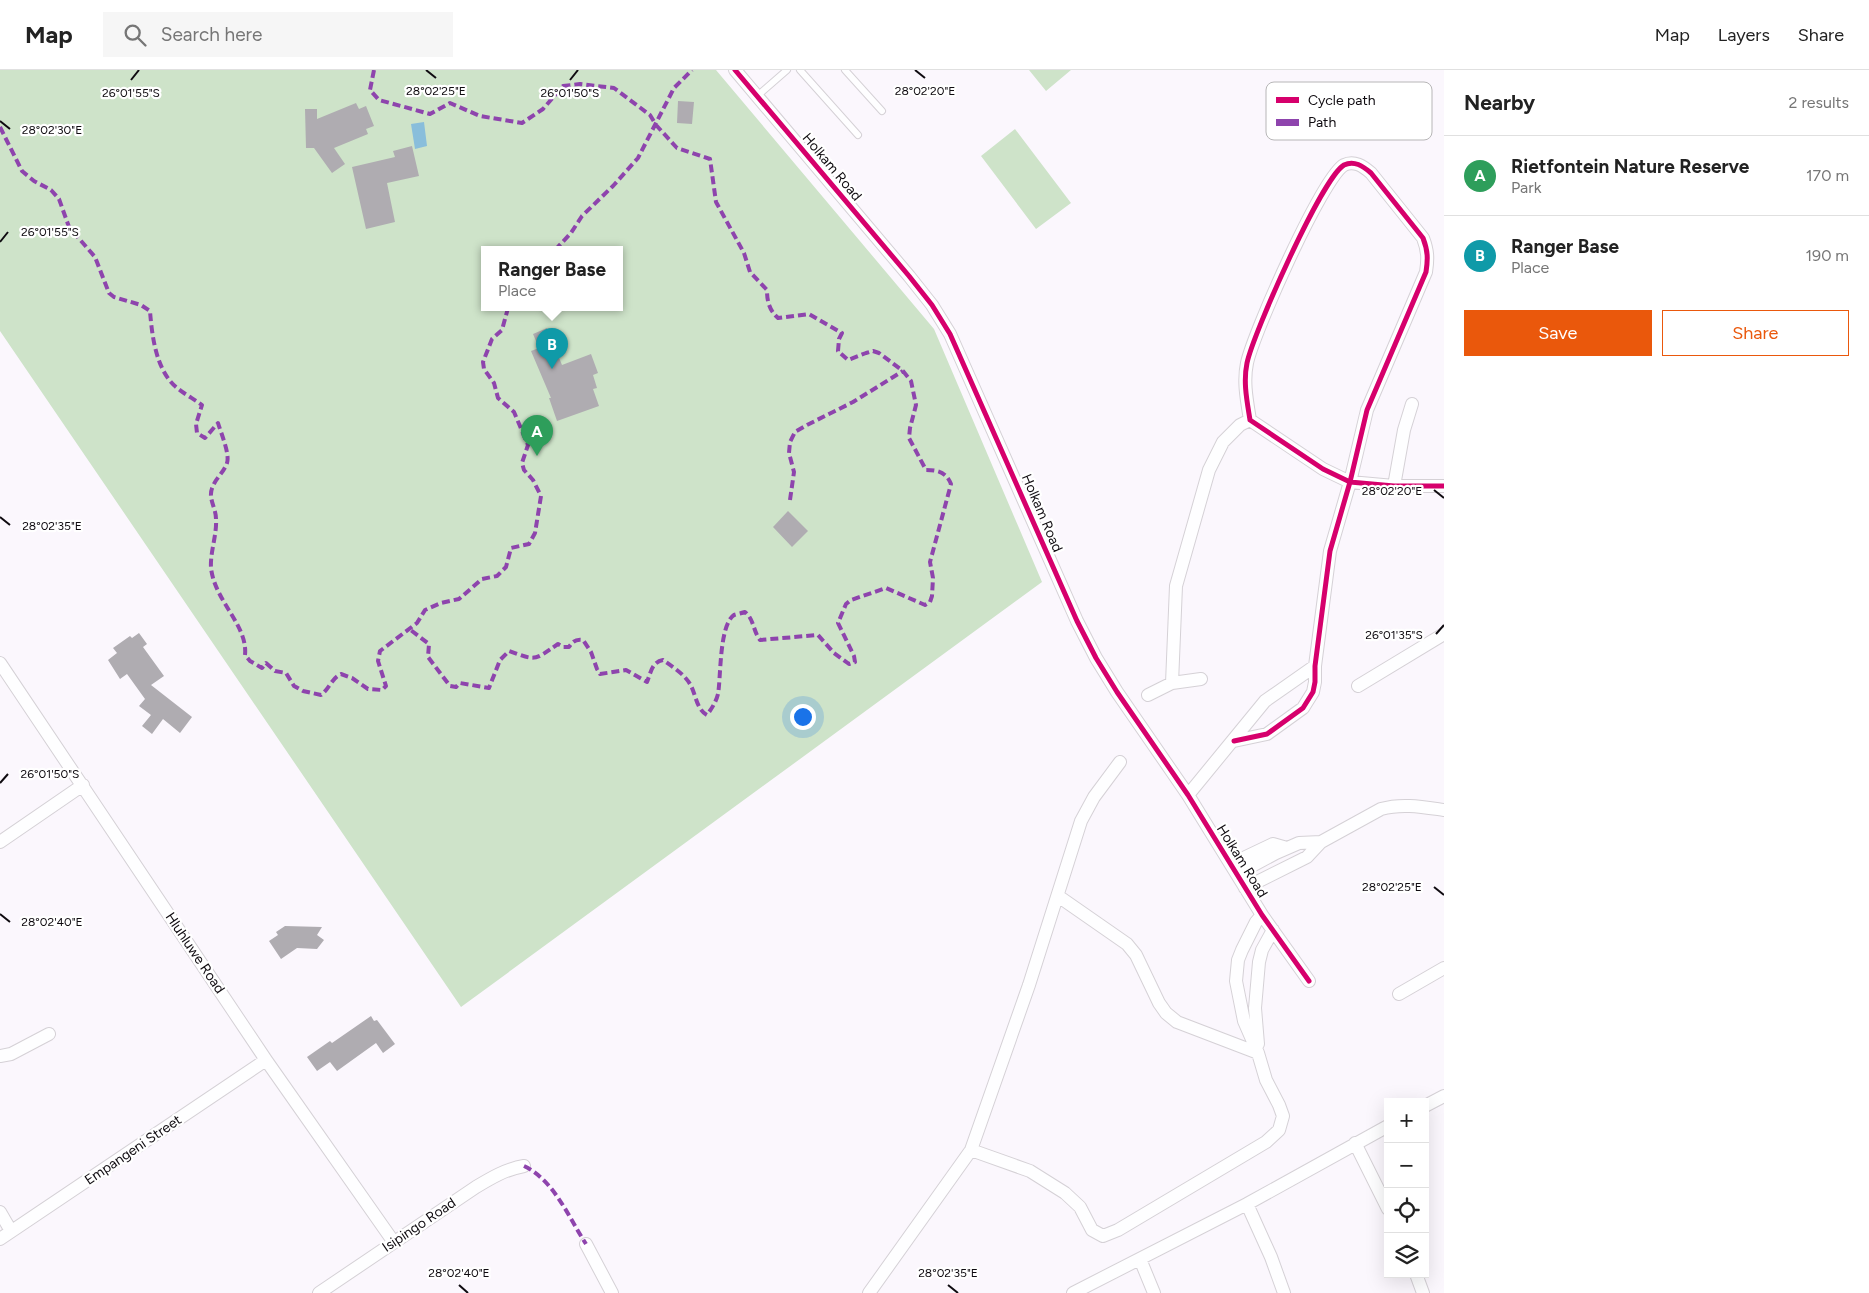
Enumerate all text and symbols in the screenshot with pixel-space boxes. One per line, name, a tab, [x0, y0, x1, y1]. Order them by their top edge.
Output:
search box	[103, 12, 453, 57]
text: Map	[25, 20, 73, 49]
icon: search	[121, 21, 149, 49]
text: Search here	[161, 23, 262, 46]
text: Map	[1655, 24, 1690, 46]
text: Layers	[1718, 24, 1770, 46]
text: Share	[1798, 24, 1844, 46]
legend	[1266, 82, 1432, 140]
text: 28°02'25"E	[406, 84, 466, 98]
text: 28°02'20"E	[895, 84, 955, 98]
text: 26°01'55"S	[102, 86, 160, 100]
text: 26°01'50"S	[541, 86, 599, 100]
text: Nearby	[1464, 90, 1535, 115]
text: Cycle path	[1308, 92, 1376, 109]
text: 2 results	[1789, 93, 1849, 112]
text: Path	[1308, 114, 1336, 131]
text: 28°02'30"E	[22, 123, 82, 137]
street label: Holkam Road	[799, 130, 865, 204]
text: Rietfontein Nature Reserve	[1511, 155, 1749, 178]
text: A	[1474, 166, 1486, 185]
text: 170 m	[1806, 166, 1849, 185]
text: Park	[1511, 178, 1541, 197]
text: 26°01'55"S	[21, 225, 79, 239]
text: Ranger Base	[1511, 235, 1619, 258]
popup	[481, 246, 623, 311]
text: B	[1475, 246, 1485, 265]
text: 190 m	[1806, 246, 1849, 265]
text: Ranger Base	[498, 258, 606, 281]
text: Place	[1511, 258, 1549, 277]
text: Place	[498, 281, 536, 300]
button: Save	[1464, 310, 1652, 356]
button: Share	[1662, 310, 1849, 356]
pin: B	[536, 328, 568, 369]
pin: A	[521, 415, 553, 456]
street label: Holkam Road	[1018, 471, 1066, 555]
text: 28°02'20"E	[1362, 484, 1422, 498]
text: 28°02'35"E	[22, 519, 82, 533]
text: 26°01'35"S	[1365, 628, 1423, 642]
your location	[790, 704, 816, 730]
text: 26°01'50"S	[21, 767, 79, 781]
street label: Holkam Road	[1213, 821, 1271, 901]
text: 28°02'25"E	[1362, 880, 1422, 894]
street label: Hluhluwe Road	[162, 909, 228, 997]
text: 28°02'40"E	[21, 915, 83, 929]
map controls	[1384, 1098, 1429, 1278]
button: +	[1384, 1098, 1429, 1143]
street label: Empangeni Street	[81, 1111, 185, 1189]
button: −	[1384, 1143, 1429, 1188]
button: locate	[1384, 1188, 1429, 1233]
street label: Isipingo Road	[379, 1194, 459, 1256]
button: layers	[1384, 1233, 1429, 1278]
text: 28°02'40"E	[428, 1266, 490, 1280]
text: 28°02'35"E	[918, 1266, 978, 1280]

